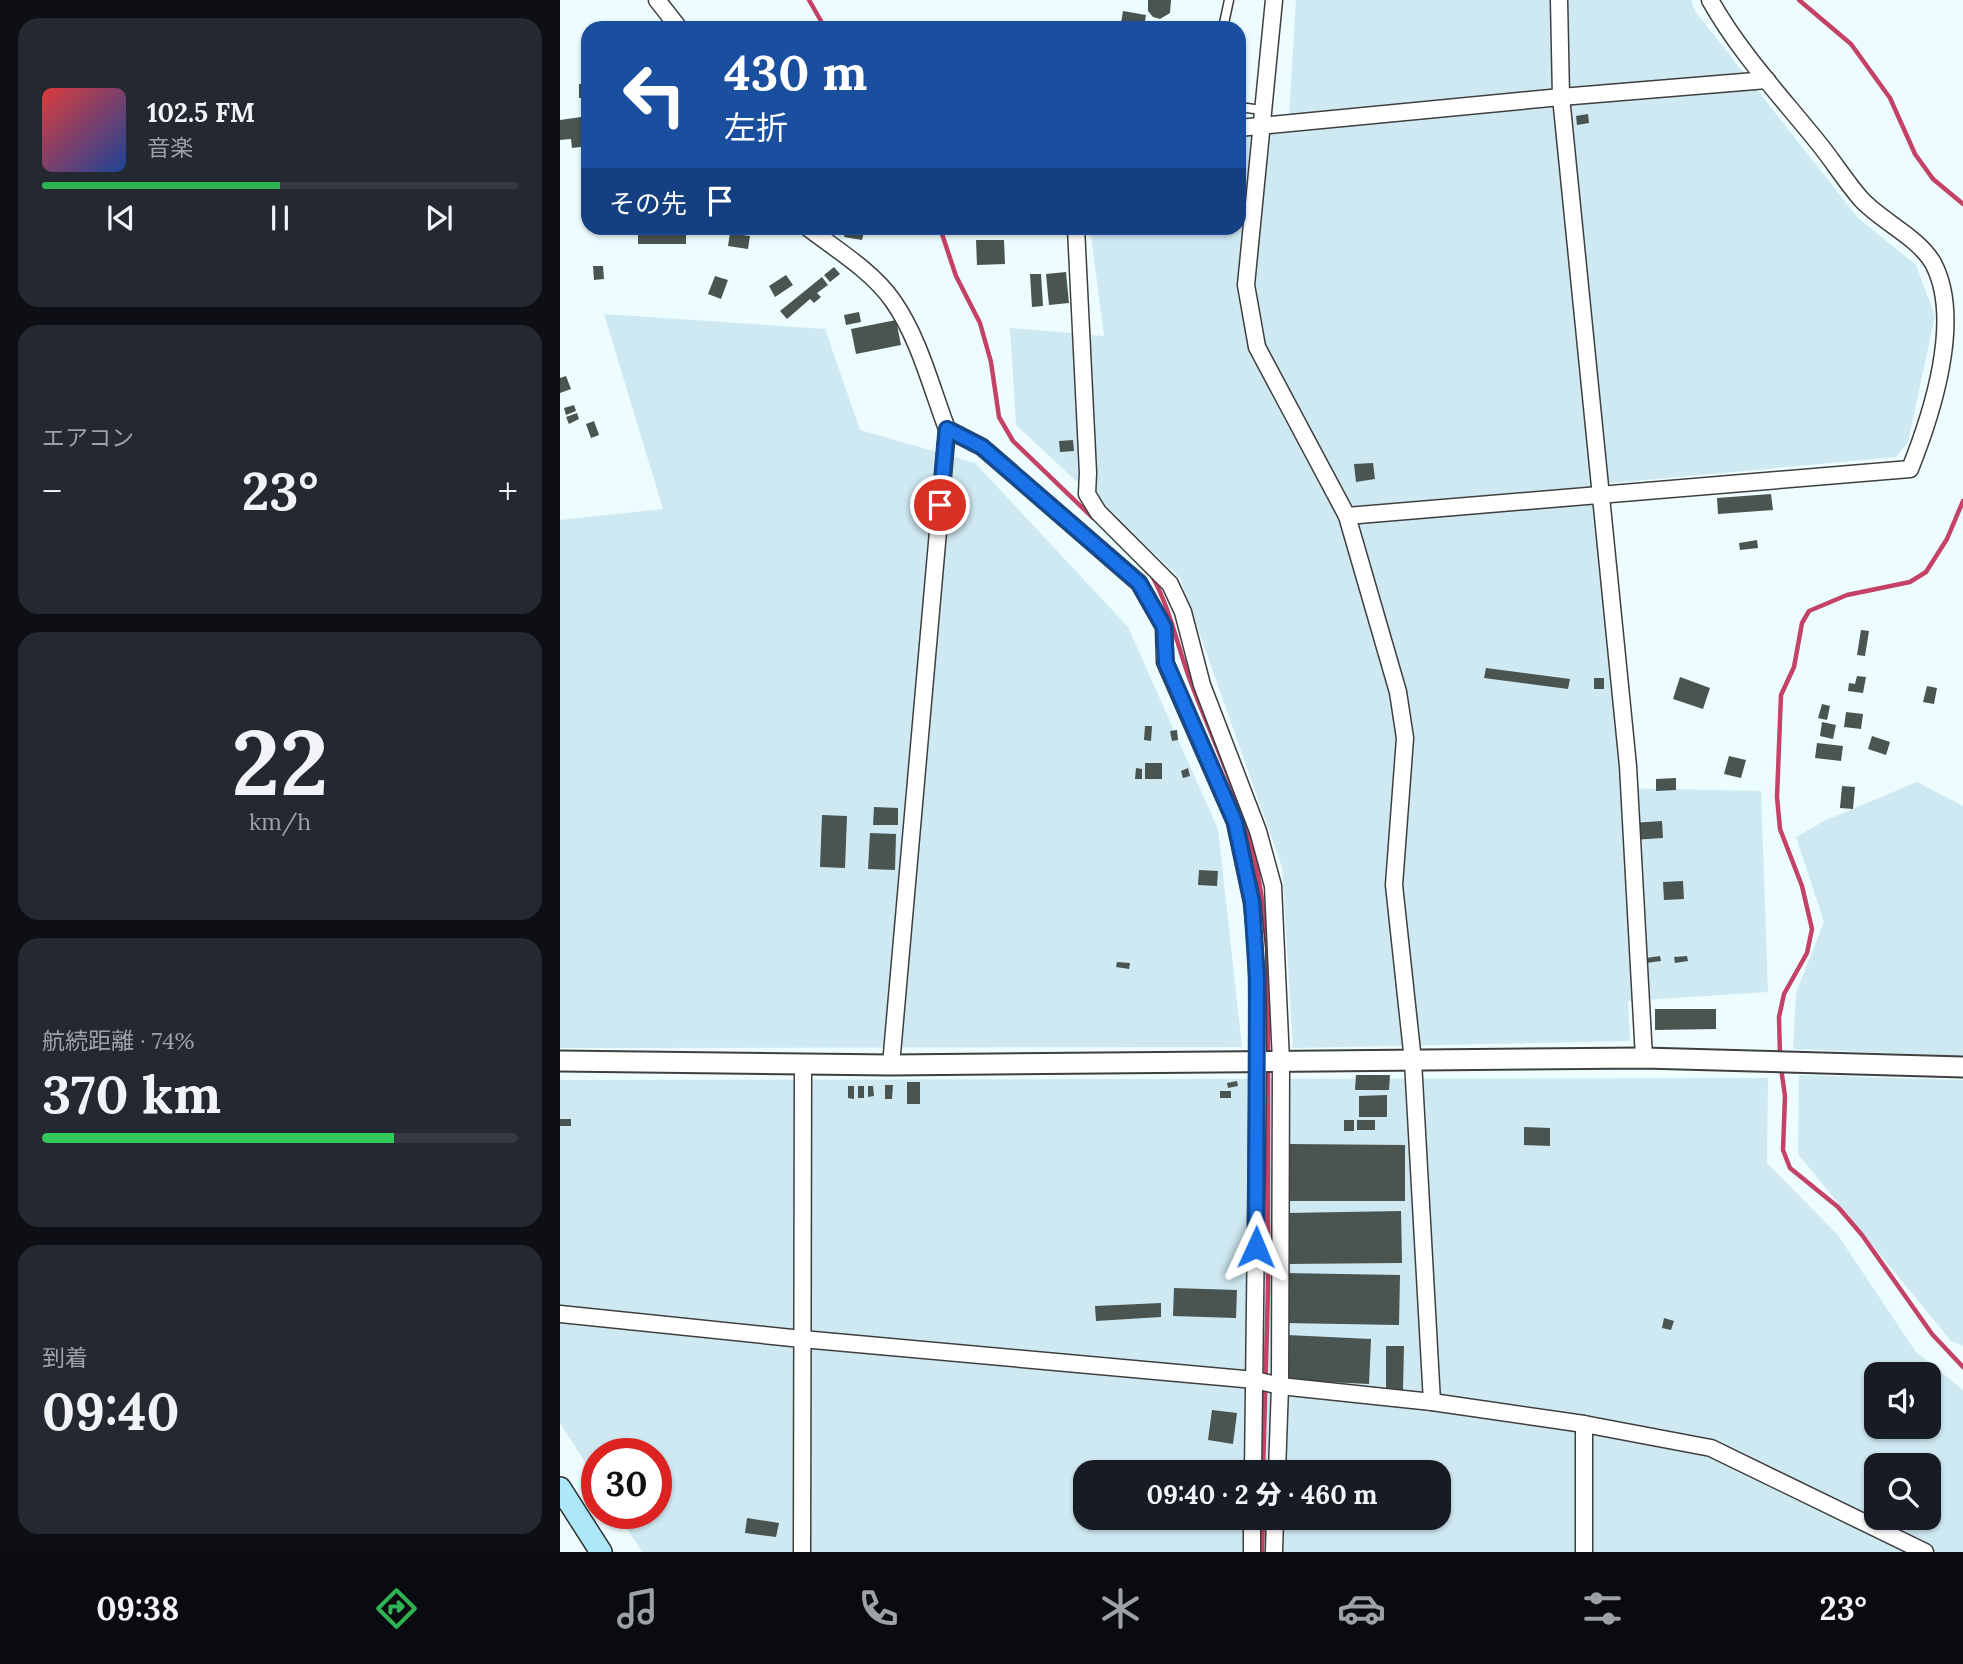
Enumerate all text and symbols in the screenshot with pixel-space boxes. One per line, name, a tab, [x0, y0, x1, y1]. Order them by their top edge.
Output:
text: 430 m	[724, 41, 867, 103]
icon: left	[609, 49, 700, 140]
text: 102.5 FM	[147, 96, 255, 129]
text: 左折	[724, 107, 788, 148]
text: 音楽	[147, 133, 193, 162]
icon: arrive	[701, 182, 739, 220]
text: その先	[609, 187, 687, 220]
icon: previous	[102, 199, 140, 237]
icon: pause	[261, 199, 299, 237]
icon: next	[420, 199, 458, 237]
text: エアコン	[42, 423, 134, 452]
text: 23°	[242, 458, 318, 524]
text: −	[42, 467, 62, 515]
text: +	[498, 467, 518, 515]
pin	[910, 475, 970, 535]
icon: arrive	[921, 486, 959, 524]
text: 22	[231, 703, 329, 820]
text: km/h	[249, 807, 311, 836]
text: 航続距離 · 74%	[42, 1026, 195, 1055]
text: 370 km	[42, 1061, 221, 1127]
position arrow	[1219, 1210, 1293, 1284]
text: 到着	[42, 1343, 88, 1372]
map controls	[1864, 1362, 1941, 1530]
button: sound	[1864, 1362, 1941, 1439]
text: 09:40	[42, 1378, 180, 1444]
speed limit sign: 30	[581, 1438, 672, 1529]
button: search	[1864, 1453, 1941, 1530]
text: 09:40 · 2 分 · 460 m	[1146, 1478, 1378, 1511]
icon: directions	[372, 1584, 421, 1633]
icon: music	[613, 1584, 662, 1633]
icon: phone	[854, 1584, 903, 1633]
icon: climate	[1096, 1584, 1145, 1633]
icon: car	[1337, 1584, 1386, 1633]
icon: filters	[1578, 1584, 1627, 1633]
text: 09:38	[96, 1588, 179, 1629]
text: 23°	[1820, 1588, 1867, 1629]

